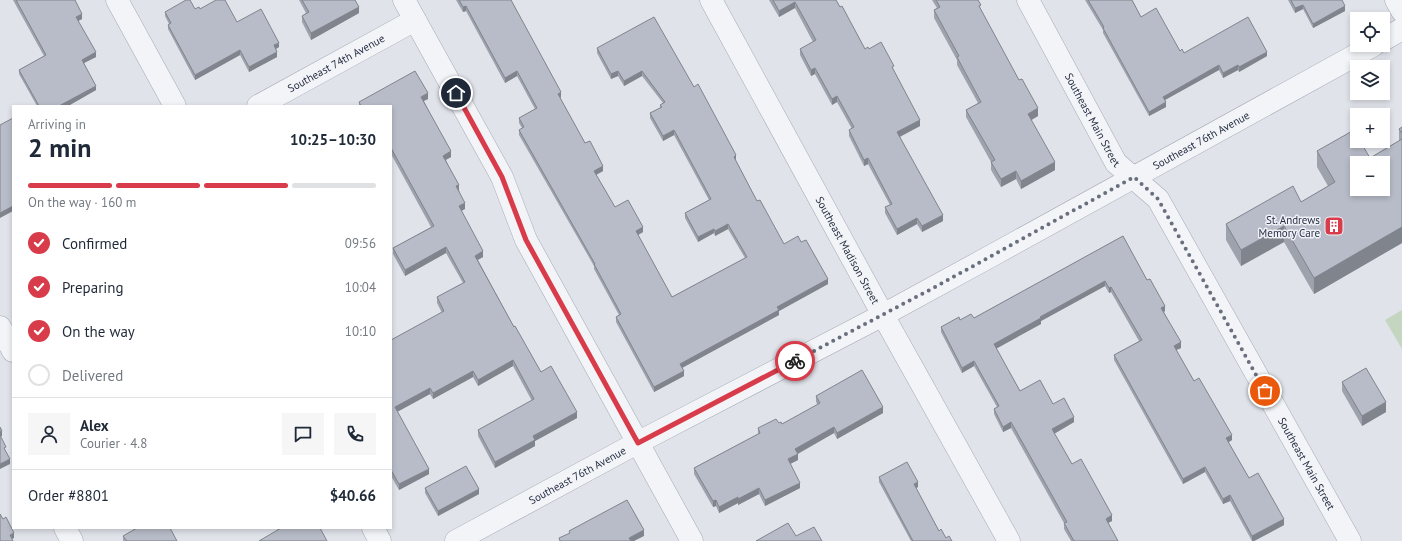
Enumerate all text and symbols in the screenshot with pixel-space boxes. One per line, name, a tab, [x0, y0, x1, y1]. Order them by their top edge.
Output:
map controls	[1350, 12, 1390, 196]
button: locate	[1350, 12, 1390, 52]
street label: Southeast 74th Avenue	[285, 31, 387, 95]
button: layers	[1350, 60, 1390, 100]
street label: Southeast Main Street	[1062, 71, 1123, 170]
pin	[439, 76, 473, 110]
icon: home	[445, 82, 467, 104]
street label: Southeast 76th Avenue	[1150, 108, 1252, 173]
button: +	[1350, 108, 1390, 148]
text: Arriving in	[28, 116, 86, 133]
text: 10:25–10:30	[290, 130, 376, 149]
text: 2 min	[28, 131, 91, 164]
button: −	[1350, 156, 1390, 196]
text: On the way · 160 m	[28, 194, 136, 211]
street label: Southeast Madison Street	[813, 194, 883, 307]
place label: St. Andrews Memory Care	[1259, 213, 1320, 240]
building icon: St. Andrews Memory Care	[1323, 215, 1345, 237]
icon: check	[28, 232, 50, 254]
text: Confirmed	[62, 234, 127, 253]
text: 09:56	[345, 235, 376, 252]
icon: check	[28, 276, 50, 298]
text: Preparing	[62, 278, 124, 297]
text: 10:04	[345, 279, 376, 296]
icon: check	[28, 320, 50, 342]
text: On the way	[62, 322, 135, 341]
text: 10:10	[345, 323, 376, 340]
courier	[775, 341, 815, 381]
icon: bike	[784, 350, 806, 372]
text: Delivered	[62, 366, 123, 385]
pin	[1248, 374, 1282, 408]
icon: bag	[1254, 380, 1276, 402]
button: person	[28, 413, 70, 455]
button: chat	[282, 413, 324, 455]
button: phone	[334, 413, 376, 455]
street label: Southeast Main Street	[1275, 415, 1338, 513]
text: Alex	[80, 416, 109, 435]
text: Courier · 4.8	[80, 435, 147, 452]
street label: Southeast 76th Avenue	[526, 443, 629, 507]
text: Order #8801	[28, 486, 109, 505]
text: $40.66	[330, 486, 376, 505]

